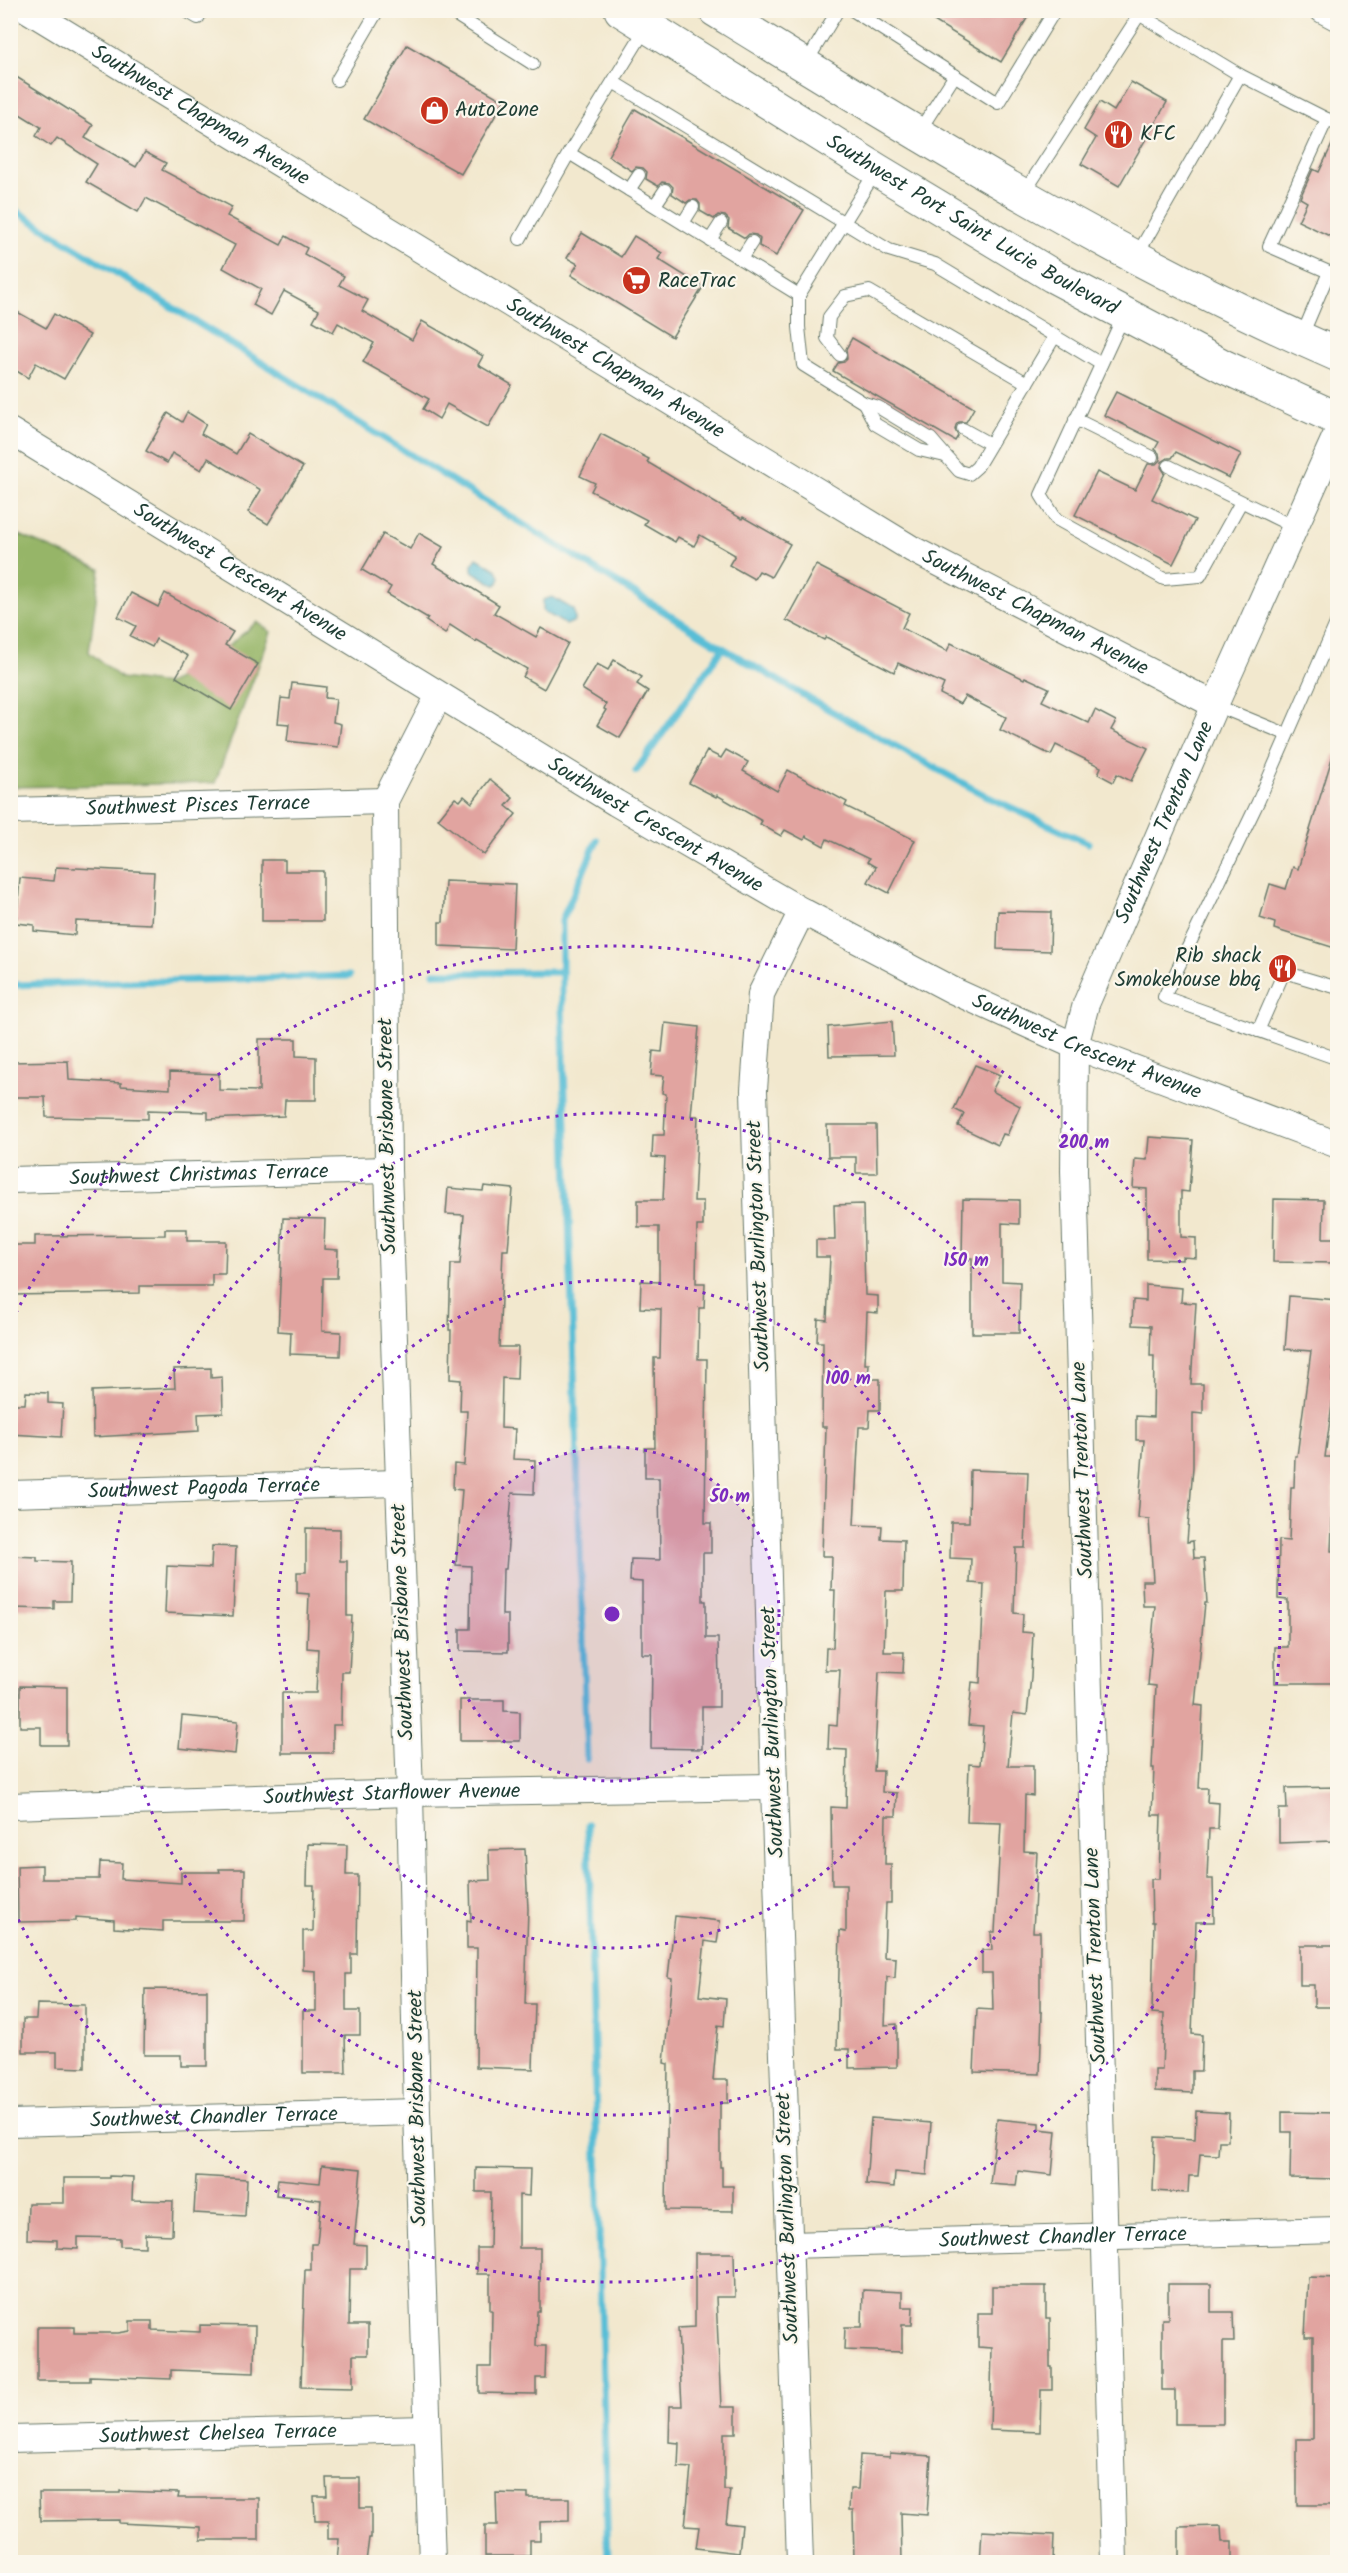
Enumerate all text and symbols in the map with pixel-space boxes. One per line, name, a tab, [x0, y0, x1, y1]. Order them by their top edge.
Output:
street label: Southwest Chapman Avenue	[85, 36, 317, 195]
shop icon: AutoZone	[418, 94, 450, 126]
place label: AutoZone	[455, 94, 539, 127]
restaurant icon: KFC	[1103, 118, 1135, 150]
place label: KFC	[1140, 118, 1176, 151]
street label: Southwest Port Saint Lucie Boulevard	[820, 126, 1125, 325]
supermarket icon: RaceTrac	[621, 265, 653, 297]
place label: RaceTrac	[658, 265, 736, 298]
street label: Southwest Chapman Avenue	[500, 289, 732, 448]
street label: Southwest Crescent Avenue	[127, 494, 354, 651]
street label: Southwest Chapman Avenue	[916, 540, 1155, 685]
street label: Southwest Trenton Lane	[1106, 715, 1223, 929]
street label: Southwest Crescent Avenue	[541, 748, 770, 902]
street label: Southwest Pisces Terrace	[85, 786, 311, 825]
place label: Rib shack Smokehouse bbq	[1115, 940, 1261, 997]
restaurant icon: Rib shack Smokehouse bbq	[1266, 952, 1298, 984]
street label: Southwest Crescent Avenue	[966, 985, 1207, 1109]
street label: Southwest Brisbane Street	[369, 1017, 407, 1255]
street label: Southwest Burlington Street	[738, 1119, 780, 1372]
text: 200 m	[1059, 1129, 1110, 1158]
street label: Southwest Christmas Terrace	[69, 1155, 330, 1195]
text: 150 m	[943, 1247, 989, 1276]
street label: Southwest Trenton Lane	[1063, 1360, 1103, 1579]
text: 100 m	[825, 1365, 871, 1394]
street label: Southwest Pagoda Terrace	[87, 1469, 321, 1508]
text: 50 m	[709, 1483, 750, 1512]
street label: Southwest Brisbane Street	[382, 1502, 424, 1741]
centre of rings	[602, 1604, 622, 1624]
street label: Southwest Burlington Street	[752, 1605, 794, 1858]
street label: Southwest Starflower Avenue	[263, 1775, 521, 1814]
street label: Southwest Trenton Lane	[1076, 1846, 1116, 2065]
street label: Southwest Brisbane Street	[399, 1989, 437, 2227]
street label: Southwest Burlington Street	[767, 2091, 809, 2344]
street label: Southwest Chandler Terrace	[90, 2098, 339, 2137]
street label: Southwest Chandler Terrace	[939, 2218, 1188, 2257]
street label: Southwest Chelsea Terrace	[99, 2415, 338, 2453]

